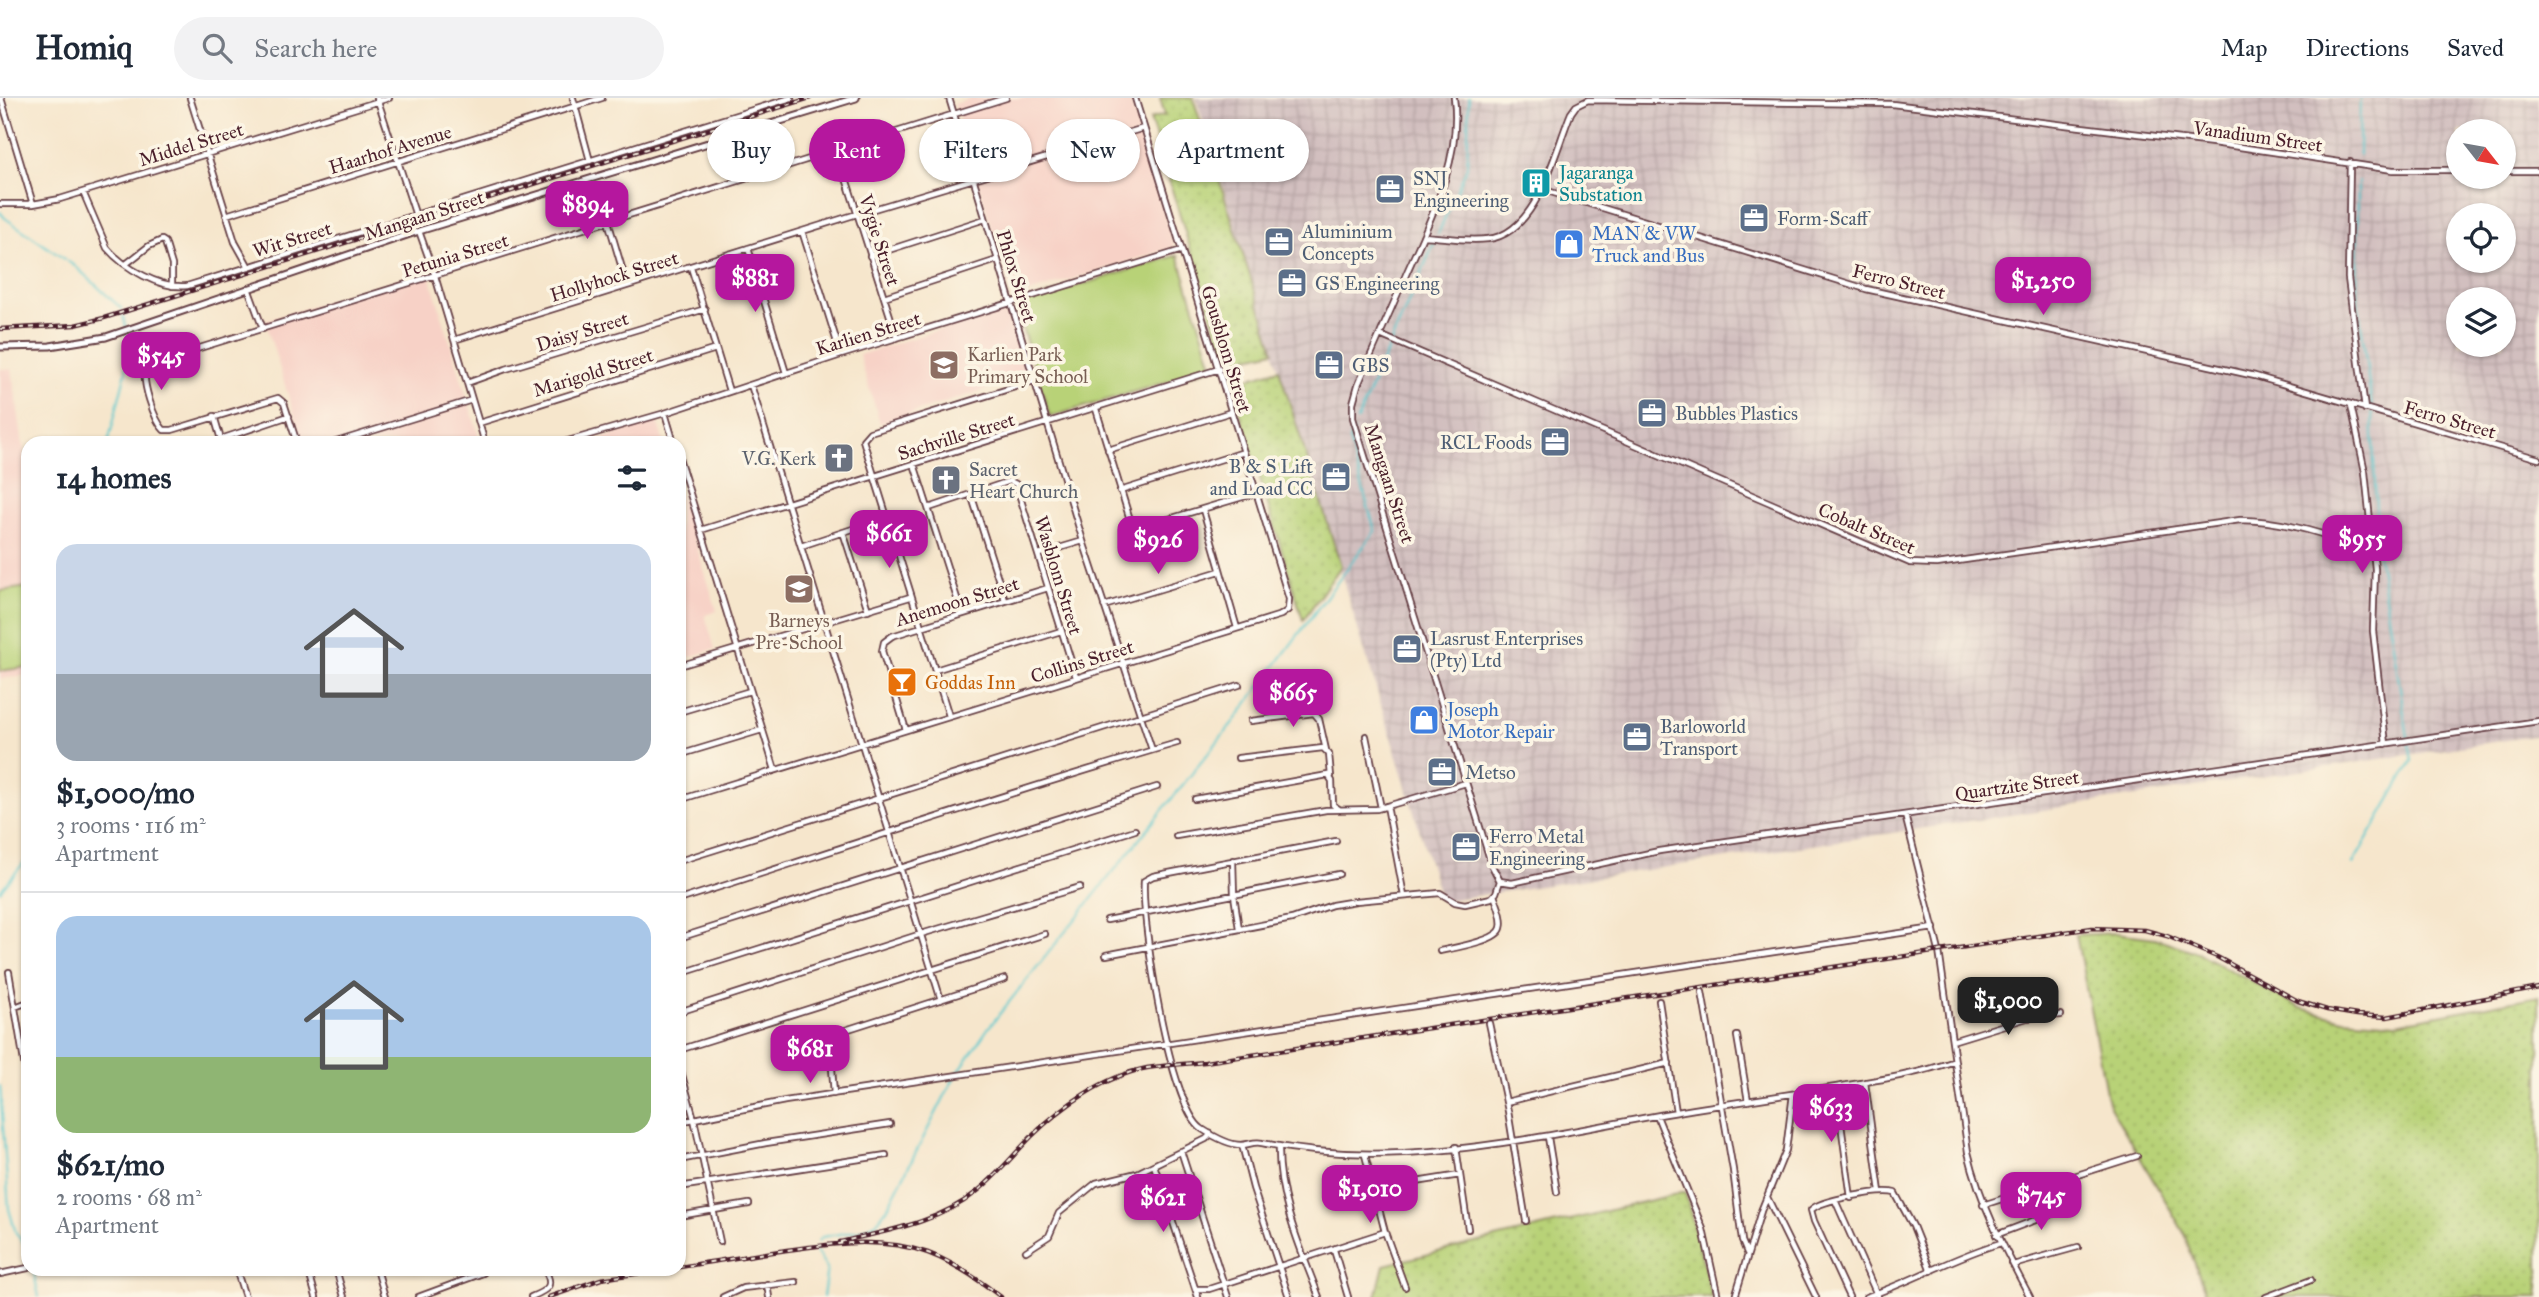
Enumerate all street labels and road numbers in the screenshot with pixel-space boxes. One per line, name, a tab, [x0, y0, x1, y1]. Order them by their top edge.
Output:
street label: Vanadium Street	[2191, 116, 2324, 157]
street label: Middel Street	[136, 118, 246, 171]
street label: Haarhof Avenue	[326, 120, 454, 179]
street label: Mangaan Street	[361, 185, 487, 247]
street label: Vygie Street	[853, 191, 905, 289]
street label: Wit Street	[250, 217, 335, 262]
street label: Phlox Street	[992, 227, 1042, 326]
street label: Petunia Street	[399, 228, 511, 283]
street label: Hollyhock Street	[547, 246, 681, 307]
street label: Ferro Street	[1850, 259, 1948, 304]
street label: Gousblom Street	[1196, 283, 1257, 416]
street label: Daisy Street	[533, 306, 631, 356]
street label: Karlien Street	[813, 307, 924, 360]
street label: Marigold Street	[530, 343, 657, 403]
street label: Ferro Street	[2401, 395, 2499, 444]
street label: Sachville Street	[895, 408, 1018, 465]
street label: Mangaan Street	[1358, 420, 1420, 546]
street label: Cobalt Street	[1815, 498, 1919, 559]
street label: Wasblom Street	[1030, 513, 1088, 638]
street label: Anemoon Street	[892, 572, 1022, 631]
street label: Collins Street	[1028, 635, 1137, 688]
street label: Quartzite Street	[1953, 765, 2081, 806]

